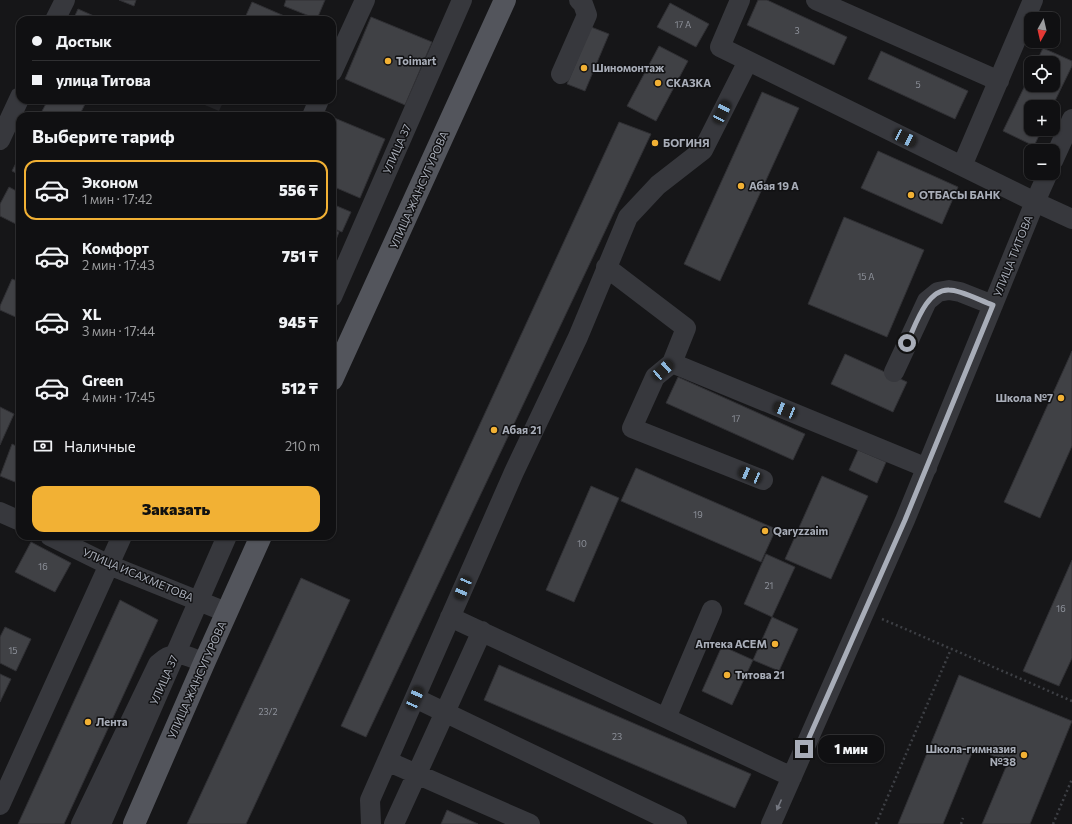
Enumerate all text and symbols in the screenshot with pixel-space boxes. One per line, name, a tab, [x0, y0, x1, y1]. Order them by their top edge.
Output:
north arrow	[1024, 12, 1060, 48]
map controls	[1024, 12, 1060, 180]
house number: 17 А	[675, 19, 691, 30]
house number: 3	[794, 25, 800, 36]
text: Достык	[56, 32, 112, 50]
place label: Toimart	[396, 54, 437, 67]
marker: Toimart	[383, 56, 393, 66]
button: locate	[1024, 56, 1060, 92]
place label: Шиномонтаж	[592, 61, 665, 74]
marker: Шиномонтаж	[579, 63, 589, 73]
text: улица Титова	[56, 71, 151, 89]
place label: СКАЗКА	[666, 76, 711, 89]
marker: СКАЗКА	[653, 78, 663, 88]
house number: 5	[915, 79, 921, 90]
car	[711, 99, 733, 125]
button: +	[1024, 100, 1060, 136]
street label: УЛИЦА 37	[380, 122, 413, 176]
text: Выберите тариф	[32, 125, 175, 147]
car	[892, 127, 918, 149]
street label: УЛИЦА ЖАНСУГУРОВА	[387, 129, 451, 251]
place label: БОГИНЯ	[663, 136, 710, 149]
marker: БОГИНЯ	[650, 138, 660, 148]
button: −	[1024, 144, 1060, 180]
icon: car	[34, 172, 70, 208]
text: Эконом	[82, 173, 138, 191]
place label: Абая 19 А	[749, 179, 799, 192]
text: 556 ₸	[279, 181, 318, 199]
marker: Абая 19 А	[736, 181, 746, 191]
place label: ОТБАСЫ БАНК	[919, 188, 1001, 201]
marker: ОТБАСЫ БАНК	[906, 190, 916, 200]
text: 1 мин · 17:42	[82, 191, 153, 207]
street label: УЛИЦА ТИТОВА	[990, 213, 1035, 298]
icon: car	[34, 238, 70, 274]
text: Комфорт	[82, 239, 149, 257]
text: 751 ₸	[282, 247, 318, 265]
text: 2 мин · 17:43	[82, 257, 155, 273]
house number: 15 А	[858, 271, 874, 282]
icon: car	[34, 304, 70, 340]
text: XL	[82, 305, 101, 323]
text: 945 ₸	[278, 313, 318, 331]
text: 3 мин · 17:44	[82, 323, 155, 339]
route start	[898, 334, 916, 352]
car	[650, 358, 676, 382]
icon: car	[34, 370, 70, 406]
text: Green	[82, 371, 123, 389]
text: 512 ₸	[281, 379, 318, 397]
text: 4 мин · 17:45	[82, 389, 155, 405]
place label: Школа №7	[995, 391, 1053, 404]
marker: Школа №7	[1056, 393, 1066, 403]
car	[772, 400, 798, 420]
house number: 17	[732, 413, 741, 424]
place label: Абая 21	[502, 423, 541, 436]
marker: Абая 21	[489, 425, 499, 435]
icon: cash	[32, 435, 54, 457]
text: Наличные	[64, 437, 136, 455]
text: 210 m	[285, 438, 320, 454]
car	[737, 465, 763, 485]
button: Заказать	[32, 486, 320, 532]
house number: 19	[693, 509, 703, 520]
place label: Qaryzzaim	[773, 524, 829, 537]
marker: Qaryzzaim	[760, 526, 770, 536]
house number: 10	[577, 538, 587, 549]
street label: УЛИЦА ИСАХМЕТОВА	[81, 545, 196, 604]
house number: 16	[38, 561, 48, 572]
car	[453, 575, 473, 601]
house number: 21	[765, 580, 773, 591]
house number: 16	[1056, 603, 1066, 614]
street label: УЛИЦА ЖАНСУГУРОВА	[165, 619, 229, 741]
place label: Аптека АСЕМ	[695, 637, 767, 650]
marker: Аптека АСЕМ	[770, 639, 780, 649]
house number: 15	[8, 645, 18, 656]
street label: УЛИЦА 37	[147, 653, 180, 707]
place label: Титова 21	[735, 668, 785, 681]
marker: Титова 21	[722, 670, 732, 680]
car	[405, 685, 425, 711]
house number: 23/2	[259, 706, 277, 717]
place label: Лента	[96, 715, 128, 728]
marker: Лента	[83, 717, 93, 727]
house number: 23	[612, 731, 622, 742]
callout: 1 мин	[818, 735, 884, 763]
route end	[795, 740, 813, 758]
text: 1 мин	[834, 741, 868, 757]
place label: Школа-гимназия №38	[925, 742, 1016, 768]
marker: Школа-гимназия №38	[1019, 750, 1029, 760]
one-way arrow	[776, 800, 782, 811]

